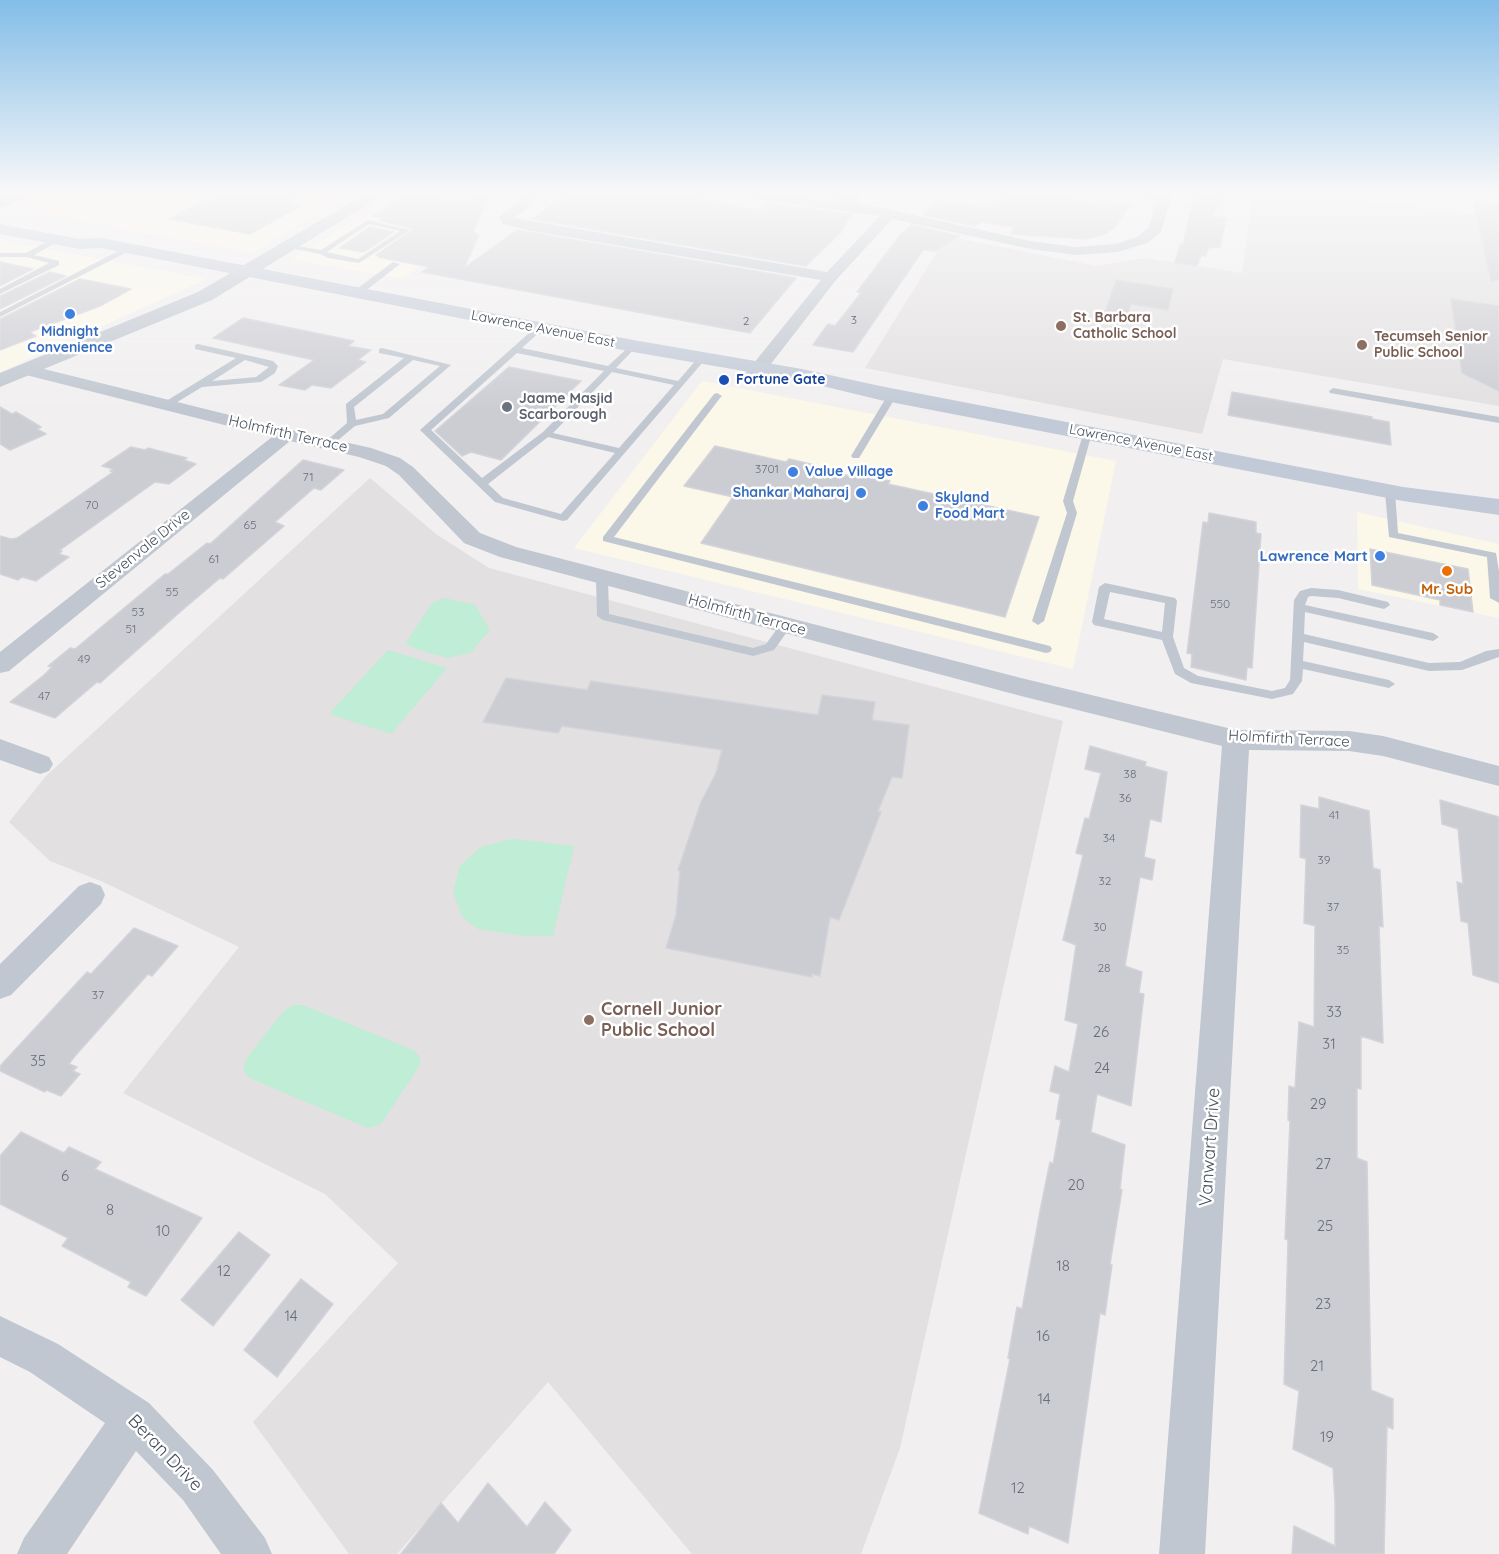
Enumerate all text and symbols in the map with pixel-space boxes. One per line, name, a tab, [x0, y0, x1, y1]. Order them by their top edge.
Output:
marker: Midnight Convenience	[63, 307, 77, 321]
street label: Lawrence Avenue East	[470, 307, 616, 351]
place label: St. Barbara Catholic School	[1073, 310, 1177, 342]
house number: 3	[851, 313, 857, 327]
house number: 2	[743, 314, 749, 328]
marker: St. Barbara Catholic School	[1054, 319, 1068, 333]
place label: Midnight Convenience	[27, 324, 113, 356]
place label: Tecumseh Senior Public School	[1374, 329, 1488, 362]
marker: Tecumseh Senior Public School	[1355, 338, 1369, 352]
place label: Fortune Gate	[736, 372, 826, 388]
marker: Fortune Gate	[717, 373, 731, 387]
place label: Jaame Masjid Scarborough	[519, 391, 612, 424]
marker: Jaame Masjid Scarborough	[500, 400, 514, 414]
street label: Holmfirth Terrace	[227, 412, 349, 456]
street label: Lawrence Avenue East	[1068, 421, 1214, 465]
house number: 3701	[755, 462, 779, 476]
place label: Value Village	[805, 464, 893, 480]
marker: Value Village	[786, 465, 800, 479]
house number: 71	[302, 470, 314, 484]
place label: Shankar Maharaj	[733, 485, 849, 501]
marker: Shankar Maharaj	[854, 486, 868, 500]
place label: Skyland Food Mart	[935, 490, 1005, 522]
house number: 70	[85, 498, 99, 512]
marker: Skyland Food Mart	[916, 499, 930, 513]
street label: Stevenvale Drive	[92, 506, 194, 592]
house number: 65	[244, 518, 256, 532]
place label: Lawrence Mart	[1260, 547, 1368, 565]
marker: Lawrence Mart	[1373, 549, 1387, 563]
house number: 61	[209, 552, 219, 566]
marker: Mr. Sub	[1440, 564, 1454, 578]
place label: Mr. Sub	[1421, 580, 1473, 598]
house number: 55	[165, 585, 179, 599]
street label: Holmfirth Terrace	[686, 591, 808, 639]
house number: 550	[1210, 597, 1230, 611]
house number: 53	[132, 605, 144, 619]
house number: 51	[126, 622, 136, 636]
house number: 49	[78, 652, 90, 666]
house number: 47	[38, 689, 50, 703]
street label: Holmfirth Terrace	[1228, 727, 1350, 751]
house number: 38	[1124, 767, 1136, 781]
house number: 36	[1119, 791, 1131, 805]
house number: 41	[1329, 808, 1339, 822]
house number: 34	[1103, 831, 1115, 845]
house number: 39	[1318, 853, 1330, 867]
house number: 32	[1099, 874, 1111, 888]
house number: 37	[1327, 900, 1339, 914]
house number: 30	[1093, 920, 1107, 934]
house number: 35	[1337, 943, 1349, 957]
house number: 28	[1097, 961, 1111, 975]
house number: 37	[92, 988, 104, 1002]
place label: Cornell Junior Public School	[601, 999, 722, 1042]
house number: 33	[1326, 1003, 1342, 1021]
marker: Cornell Junior Public School	[582, 1013, 596, 1027]
house number: 26	[1093, 1023, 1109, 1041]
house number: 31	[1322, 1035, 1336, 1053]
house number: 35	[30, 1052, 46, 1070]
house number: 24	[1094, 1059, 1110, 1077]
street label: Vanwart Drive	[1195, 1087, 1225, 1207]
house number: 29	[1310, 1095, 1326, 1113]
house number: 27	[1315, 1155, 1331, 1173]
house number: 6	[61, 1167, 69, 1185]
house number: 20	[1067, 1176, 1085, 1194]
house number: 8	[106, 1201, 114, 1219]
house number: 25	[1317, 1217, 1333, 1235]
house number: 10	[156, 1222, 170, 1240]
house number: 18	[1056, 1257, 1070, 1275]
house number: 12	[217, 1262, 231, 1280]
house number: 23	[1315, 1295, 1331, 1313]
house number: 14	[284, 1307, 298, 1325]
house number: 16	[1036, 1327, 1050, 1345]
house number: 21	[1310, 1357, 1324, 1375]
house number: 14	[1037, 1390, 1051, 1408]
street label: Beran Drive	[123, 1410, 207, 1496]
house number: 19	[1320, 1428, 1334, 1446]
house number: 12	[1011, 1479, 1025, 1497]

